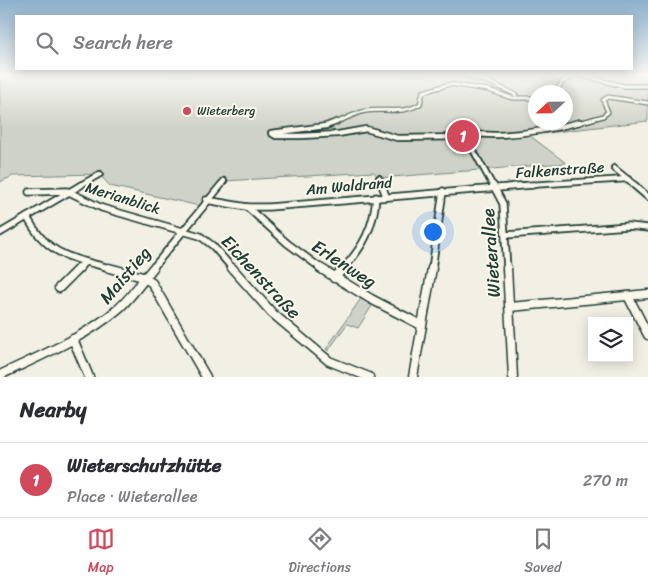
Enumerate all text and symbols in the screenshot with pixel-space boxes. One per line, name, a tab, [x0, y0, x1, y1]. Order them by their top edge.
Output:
search box	[15, 15, 633, 70]
text: Search here	[73, 26, 173, 59]
icon: search	[33, 29, 61, 57]
north arrow	[528, 85, 573, 130]
place label: Wieterberg	[197, 100, 255, 122]
marker: Wieterberg	[181, 105, 193, 117]
pin: 1	[447, 117, 479, 155]
street label: Falkenstraße	[515, 154, 606, 186]
street label: Am Waldrand	[304, 169, 394, 203]
street label: Merianblick	[82, 174, 164, 222]
street label: Wieterallee	[472, 207, 510, 299]
your location	[420, 219, 446, 245]
street label: Eichenstraße	[213, 227, 309, 327]
street label: Erlenweg	[305, 231, 383, 297]
street label: Maistieg	[91, 239, 159, 311]
map controls	[588, 317, 633, 362]
button: layers	[588, 317, 633, 362]
text: Nearby	[20, 391, 86, 429]
text: Wieterschutzhütte	[67, 449, 222, 482]
text: 1	[33, 466, 39, 495]
text: 270 m	[583, 466, 628, 495]
text: Place · Wieterallee	[67, 482, 197, 511]
tab: Map	[87, 525, 115, 580]
tab: Directions	[288, 525, 351, 580]
tab: Saved	[524, 525, 561, 580]

